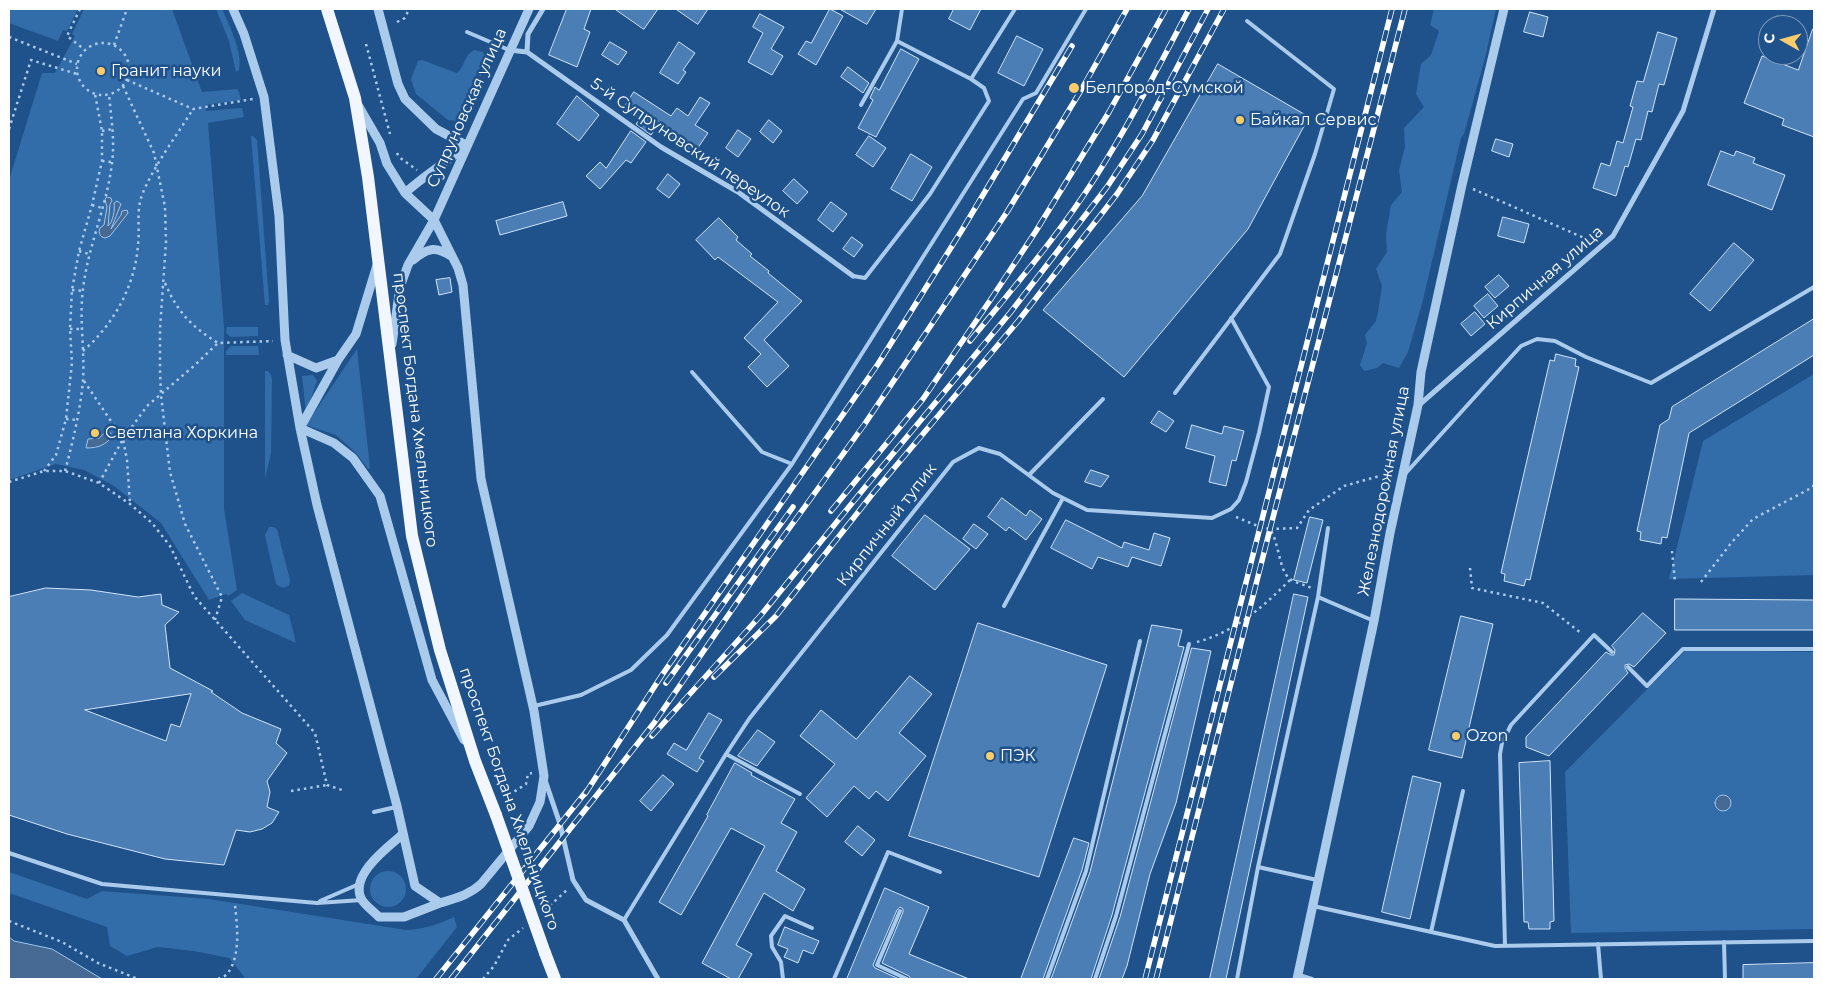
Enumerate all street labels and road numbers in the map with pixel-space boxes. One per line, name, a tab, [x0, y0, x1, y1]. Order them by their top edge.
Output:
street label: Супруновская улица	[423, 25, 511, 191]
street label: 5-й Супруновский переулок	[587, 74, 793, 222]
street label: Кирпичная улица	[1483, 222, 1607, 334]
street label: проспект Богдана Хмельницкого	[389, 272, 441, 548]
street label: Железнодорожная улица	[1354, 384, 1414, 598]
street label: Кирпичный тупик	[833, 460, 941, 590]
street label: проспект Богдана Хмельницкого	[455, 665, 563, 933]

